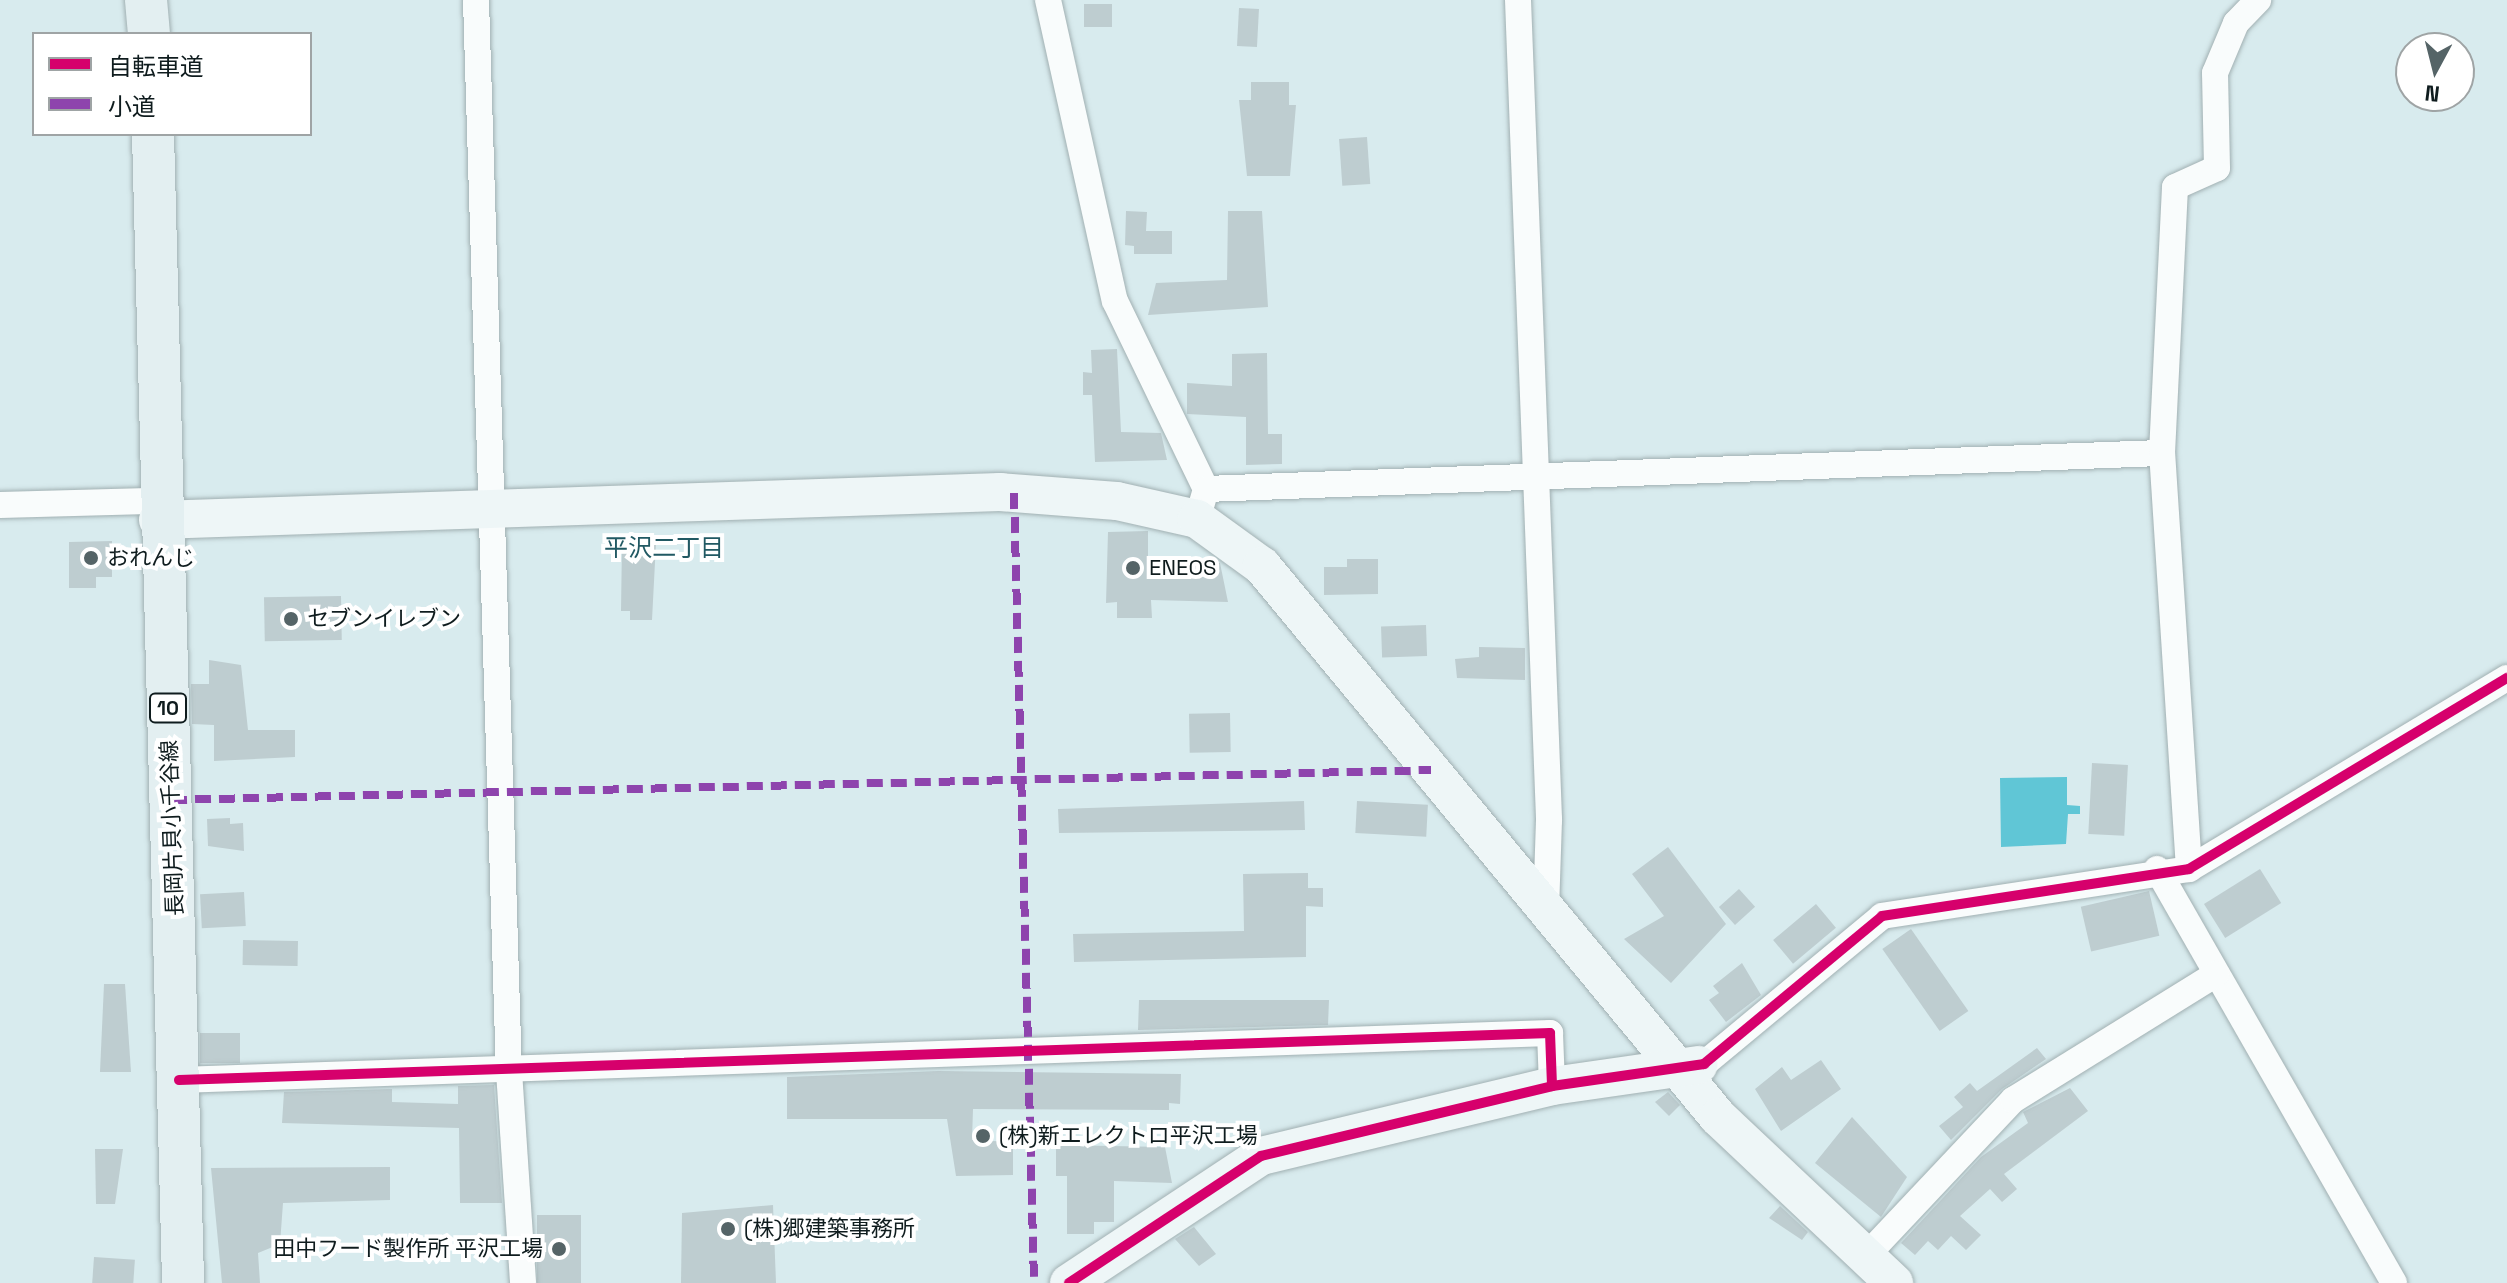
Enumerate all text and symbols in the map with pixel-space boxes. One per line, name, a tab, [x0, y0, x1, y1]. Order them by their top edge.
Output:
legend	[32, 32, 312, 136]
north arrow	[2395, 32, 2475, 112]
text: 自転車道	[108, 51, 204, 82]
text: N	[2423, 79, 2441, 109]
text: 小道	[108, 91, 156, 122]
district label: 平沢二丁目	[604, 534, 724, 562]
place label: おれんじ	[107, 545, 195, 571]
marker: おれんじ	[82, 549, 100, 567]
place label: ENEOS	[1149, 555, 1217, 581]
marker: ENEOS	[1124, 559, 1142, 577]
place label: セブンイレブン	[307, 606, 461, 632]
marker: セブンイレブン	[282, 610, 300, 628]
road number: 10	[148, 692, 188, 724]
street label: 長岡片貝小千谷線	[156, 740, 188, 916]
place label: (株)新エレクトロ平沢工場	[999, 1123, 1258, 1149]
marker: (株)新エレクトロ平沢工場	[974, 1127, 992, 1145]
place label: (株)郷建築事務所	[744, 1216, 915, 1242]
marker: (株)郷建築事務所	[719, 1220, 737, 1238]
place label: 田中フード製作所 平沢工場	[273, 1236, 543, 1262]
marker: 田中フード製作所 平沢工場	[550, 1240, 568, 1258]

